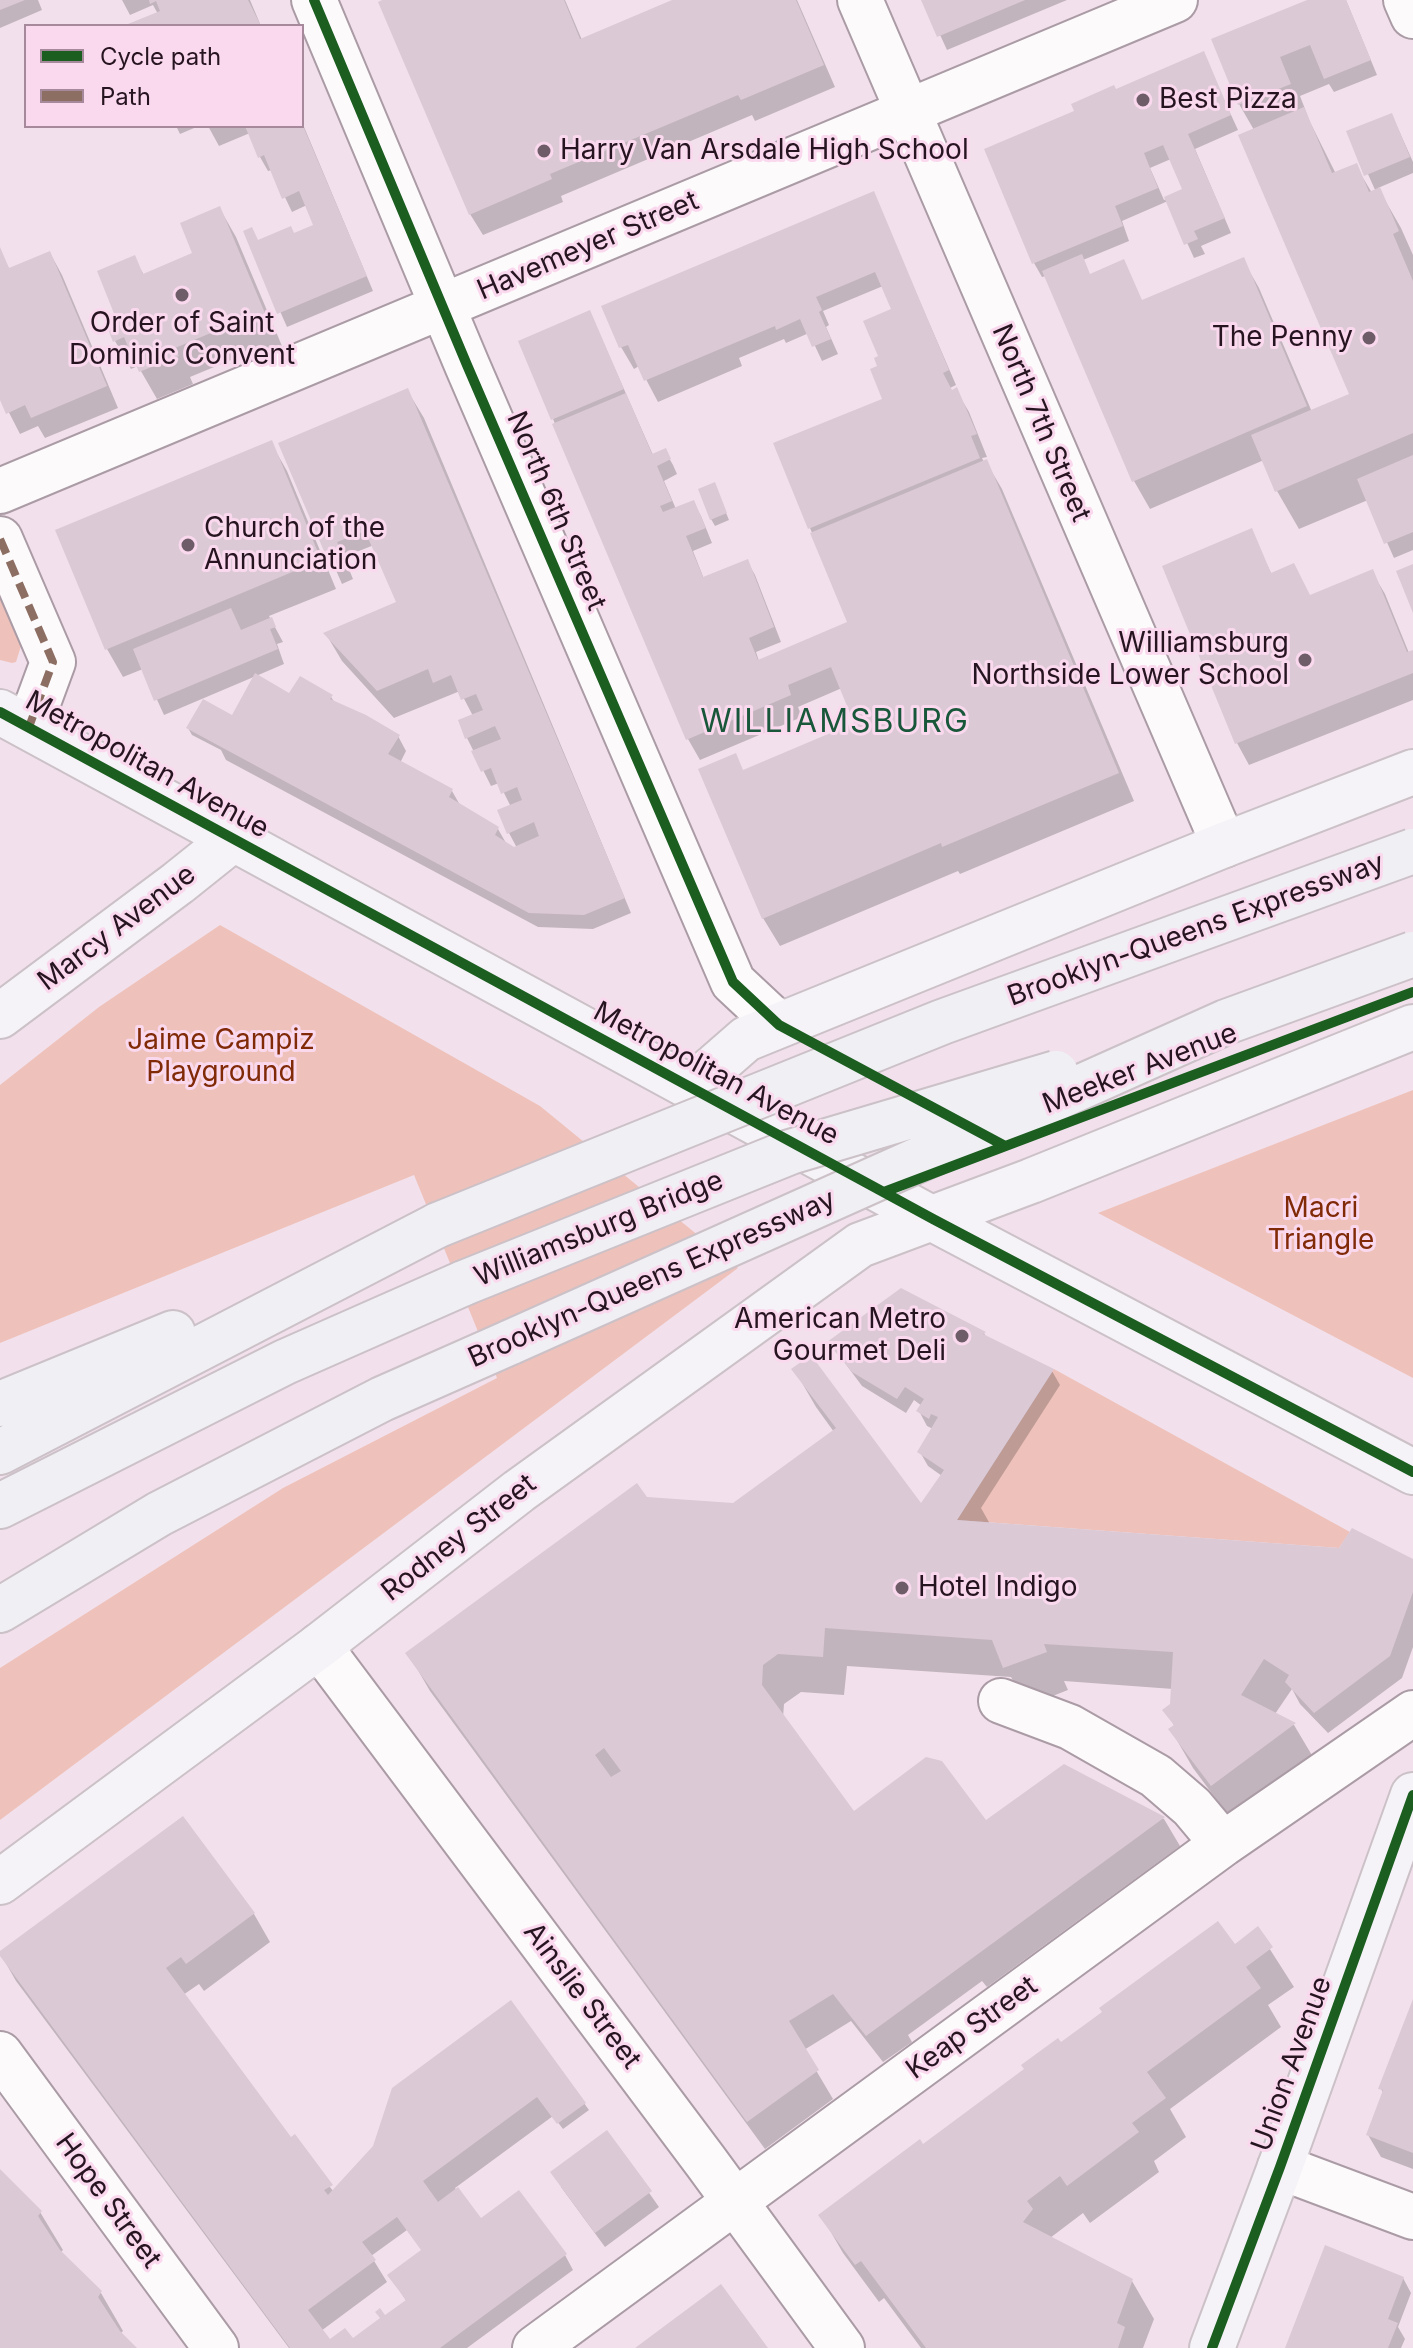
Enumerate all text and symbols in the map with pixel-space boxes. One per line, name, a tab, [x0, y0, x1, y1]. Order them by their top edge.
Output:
legend	[24, 24, 304, 128]
text: Cycle path	[100, 42, 221, 71]
text: Path	[100, 82, 151, 111]
place label: Best Pizza	[1159, 83, 1297, 117]
marker: Best Pizza	[1134, 91, 1152, 109]
place label: Harry Van Arsdale High School	[560, 134, 969, 168]
marker: Harry Van Arsdale High School	[535, 142, 553, 160]
street label: Havemeyer Street	[472, 184, 704, 308]
marker: Order of Saint Dominic Convent	[173, 286, 191, 304]
place label: Order of Saint Dominic Convent	[69, 307, 295, 373]
street label: North 7th Street	[984, 319, 1098, 527]
place label: The Penny	[1212, 321, 1353, 355]
marker: The Penny	[1360, 329, 1378, 347]
street label: North 6th Street	[499, 407, 613, 615]
place label: Church of the Annunciation	[204, 512, 385, 578]
marker: Church of the Annunciation	[179, 536, 197, 554]
place label: Williamsburg Northside Lower School	[971, 627, 1289, 693]
marker: Williamsburg Northside Lower School	[1296, 651, 1314, 669]
street label: Metropolitan Avenue	[19, 684, 275, 846]
district label: WILLIAMSBURG	[700, 703, 970, 741]
street label: Brooklyn-Queens Expressway	[1003, 846, 1389, 1014]
street label: Marcy Avenue	[32, 858, 202, 998]
street label: Metropolitan Avenue	[588, 995, 844, 1153]
street label: Meeker Avenue	[1038, 1016, 1242, 1122]
park label: Jaime Campiz Playground	[127, 1024, 315, 1090]
street label: Williamsburg Bridge	[470, 1164, 728, 1294]
street label: Brooklyn-Queens Expressway	[463, 1183, 841, 1375]
park label: Macri Triangle	[1268, 1192, 1374, 1258]
place label: American Metro Gourmet Deli	[734, 1303, 946, 1369]
marker: American Metro Gourmet Deli	[953, 1327, 971, 1345]
street label: Rodney Street	[375, 1467, 543, 1609]
place label: Hotel Indigo	[918, 1571, 1077, 1605]
marker: Hotel Indigo	[893, 1579, 911, 1597]
street label: Ainslie Street	[516, 1916, 648, 2076]
street label: Keap Street	[900, 1969, 1044, 2087]
street label: Union Avenue	[1245, 1972, 1339, 2156]
street label: Hope Street	[48, 2127, 168, 2275]

